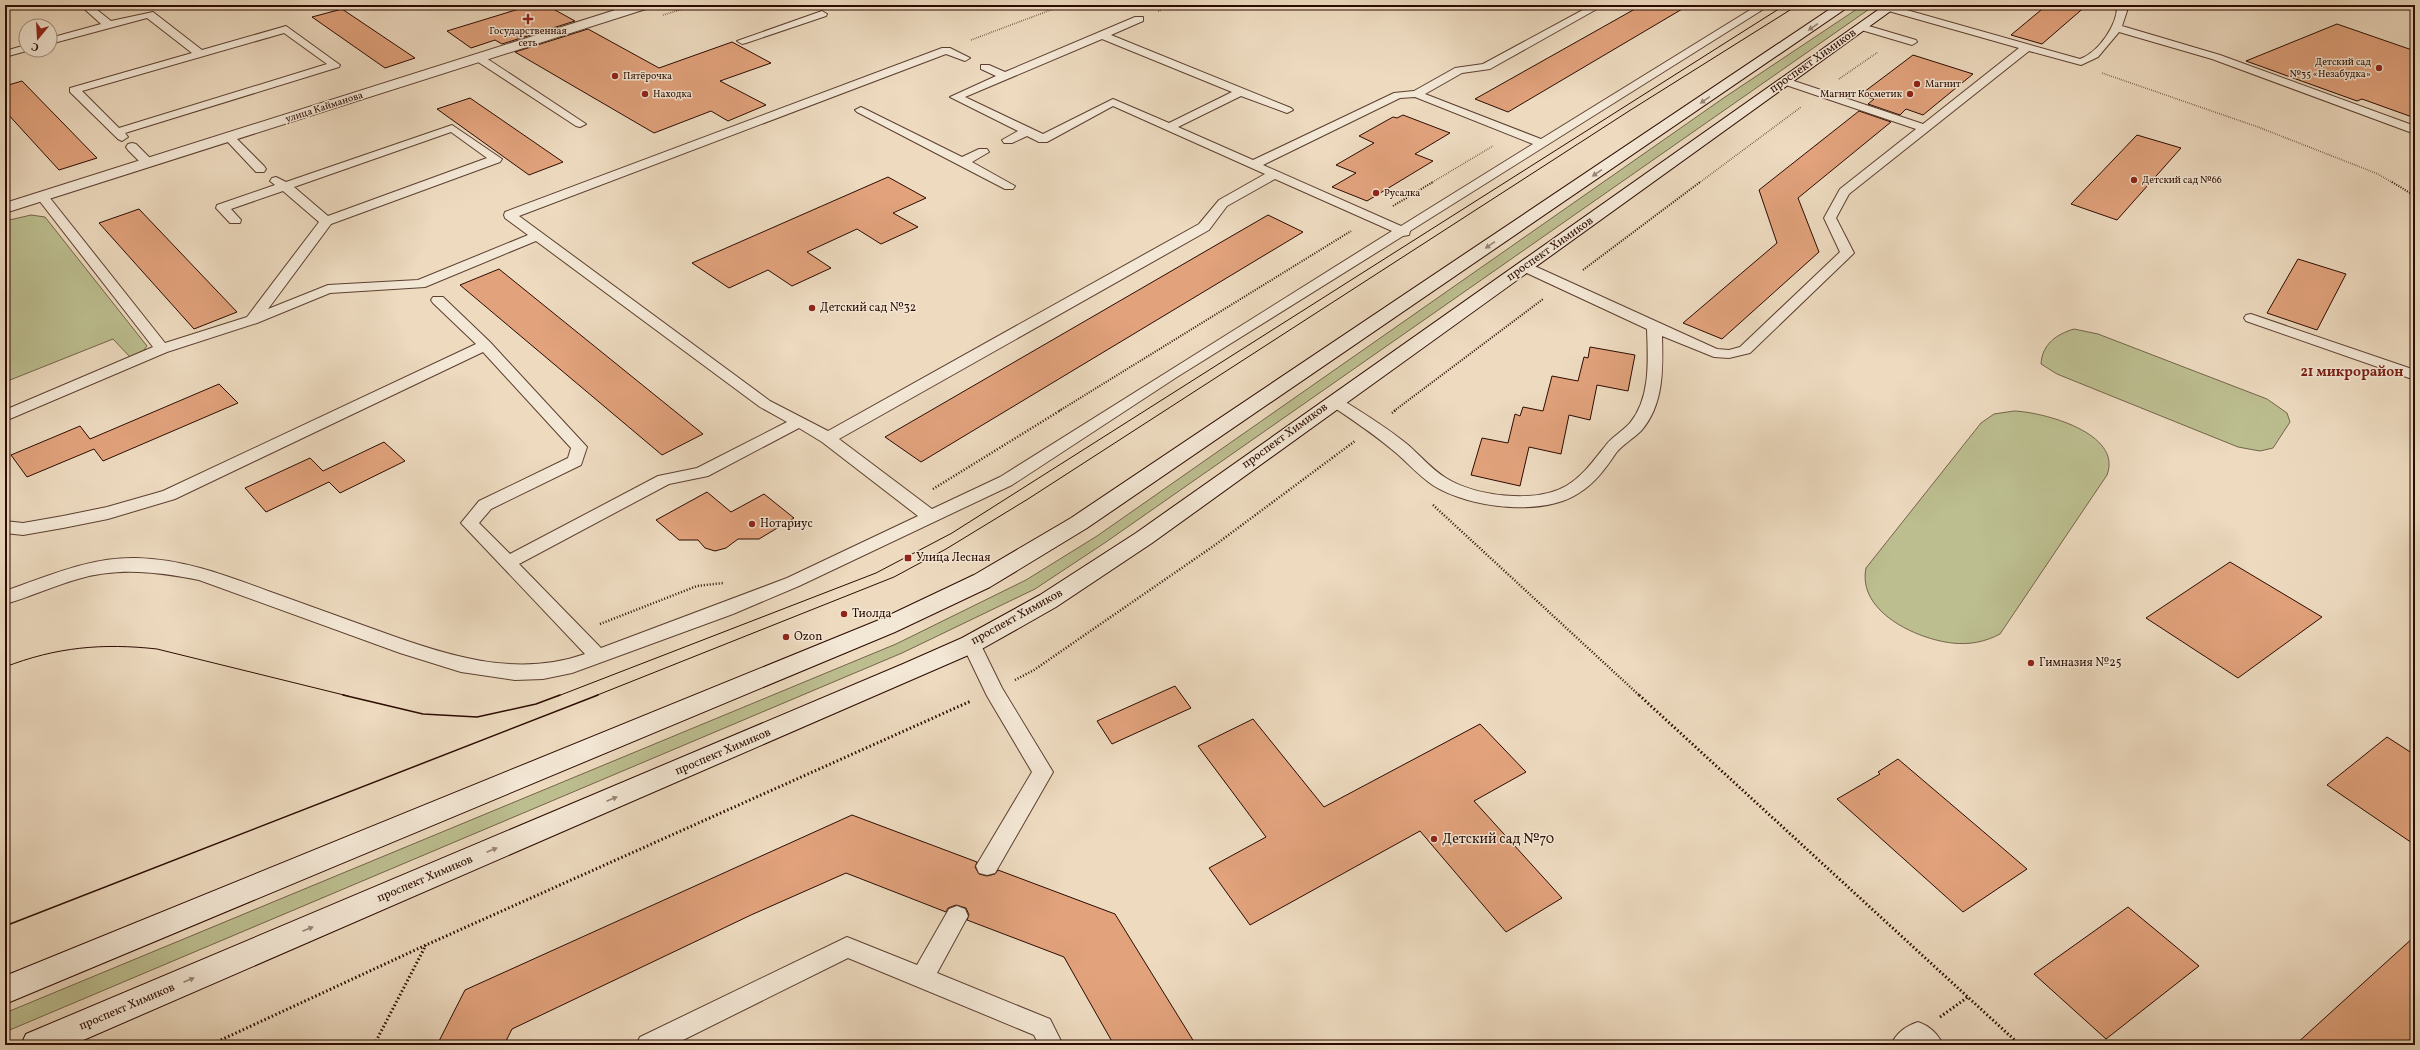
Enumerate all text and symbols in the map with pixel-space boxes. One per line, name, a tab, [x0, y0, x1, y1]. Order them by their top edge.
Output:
marker: Государственная сеть	[523, 14, 533, 24]
north arrow	[18, 18, 58, 58]
one-way arrow	[1808, 23, 1818, 31]
place label: Государственная сеть	[489, 24, 567, 50]
street label: проспект Химиков	[1766, 25, 1860, 97]
text: С	[30, 38, 41, 54]
place label: Детский сад №35 «Незабудка»	[2289, 55, 2371, 81]
marker: Детский сад №35 «Незабудка»	[2374, 63, 2384, 73]
place label: Пятёрочка	[623, 69, 672, 83]
marker: Пятёрочка	[610, 71, 620, 81]
place label: Магнит	[1925, 77, 1961, 91]
marker: Магнит	[1912, 79, 1922, 89]
place label: Находка	[653, 87, 692, 101]
place label: Магнит Косметик	[1820, 87, 1903, 101]
street label: улица Кайманова	[283, 88, 365, 126]
marker: Находка	[640, 89, 650, 99]
marker: Магнит Косметик	[1905, 89, 1915, 99]
one-way arrow	[1700, 96, 1710, 104]
one-way arrow	[1592, 169, 1603, 177]
place label: Детский сад №66	[2142, 173, 2222, 187]
marker: Детский сад №66	[2129, 175, 2139, 185]
place label: Русалка	[1384, 186, 1420, 200]
marker: Русалка	[1371, 188, 1381, 198]
street label: проспект Химиков	[1503, 213, 1597, 285]
one-way arrow	[1484, 242, 1496, 249]
place label: Детский сад №32	[820, 300, 916, 316]
marker: Детский сад №32	[807, 303, 817, 313]
district label: 21 микрорайон	[2301, 363, 2403, 382]
street label: проспект Химиков	[1239, 399, 1331, 473]
place label: Нотариус	[760, 516, 813, 532]
marker: Нотариус	[747, 519, 757, 529]
place label: Улица Лесная	[916, 550, 991, 566]
marker: Улица Лесная	[903, 553, 913, 563]
street label: проспект Химиков	[968, 585, 1066, 649]
place label: Тиолда	[852, 606, 892, 622]
marker: Тиолда	[839, 609, 849, 619]
place label: Ozon	[794, 629, 822, 645]
marker: Ozon	[781, 632, 791, 642]
place label: Гимназия №25	[2039, 655, 2122, 671]
marker: Гимназия №25	[2026, 658, 2036, 668]
street label: проспект Химиков	[673, 725, 773, 779]
one-way arrow	[606, 796, 618, 802]
place label: Детский сад №70	[1442, 830, 1554, 849]
marker: Детский сад №70	[1429, 834, 1439, 844]
one-way arrow	[487, 847, 499, 853]
street label: проспект Химиков	[375, 852, 475, 906]
one-way arrow	[303, 926, 314, 932]
one-way arrow	[183, 977, 194, 983]
street label: проспект Химиков	[77, 980, 177, 1034]

